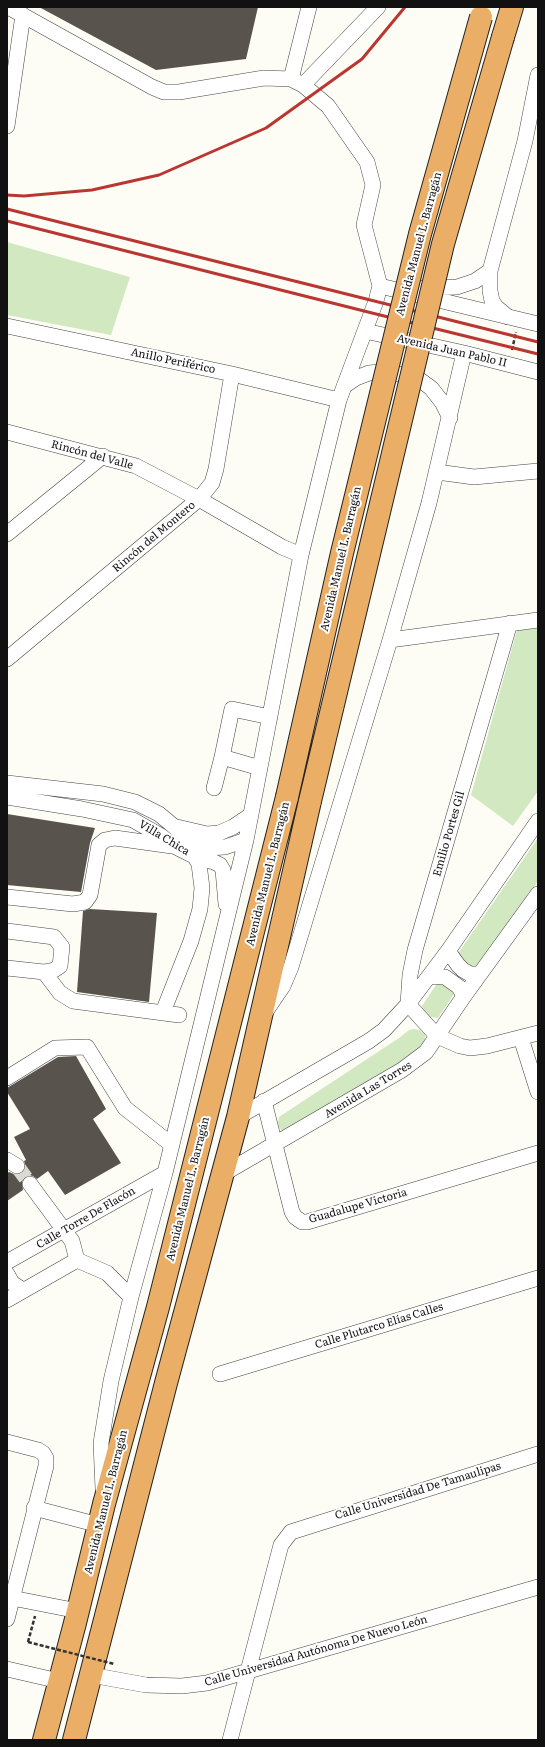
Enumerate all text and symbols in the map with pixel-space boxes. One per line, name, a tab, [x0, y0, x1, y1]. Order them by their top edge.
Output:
street label: Avenida Manuel L. Barragán	[393, 171, 445, 317]
street label: Avenida Juan Pablo II	[396, 332, 508, 370]
street label: Anillo Periférico	[129, 346, 217, 376]
street label: Rincón del Valle	[50, 438, 134, 472]
street label: Avenida Manuel L. Barragán	[318, 485, 364, 633]
street label: Rincón del Montero	[110, 499, 198, 575]
street label: Emilio Portes Gil	[430, 790, 468, 878]
street label: Avenida Manuel L. Barragán	[244, 801, 292, 947]
street label: Villa Chica	[136, 818, 192, 858]
street label: Avenida Las Torres	[322, 1059, 414, 1121]
street label: Avenida Manuel L. Barragán	[164, 1116, 212, 1262]
street label: Calle Torre De Flacón	[34, 1184, 138, 1252]
street label: Guadalupe Victoria	[307, 1186, 409, 1226]
street label: Calle Plutarco Elías Calles	[313, 1300, 445, 1352]
street label: Avenida Manuel L. Barragán	[82, 1429, 130, 1575]
street label: Calle Universidad De Tamaulipas	[333, 1459, 503, 1523]
street label: Calle Universidad Autónoma De Nuevo León	[203, 1613, 429, 1689]

